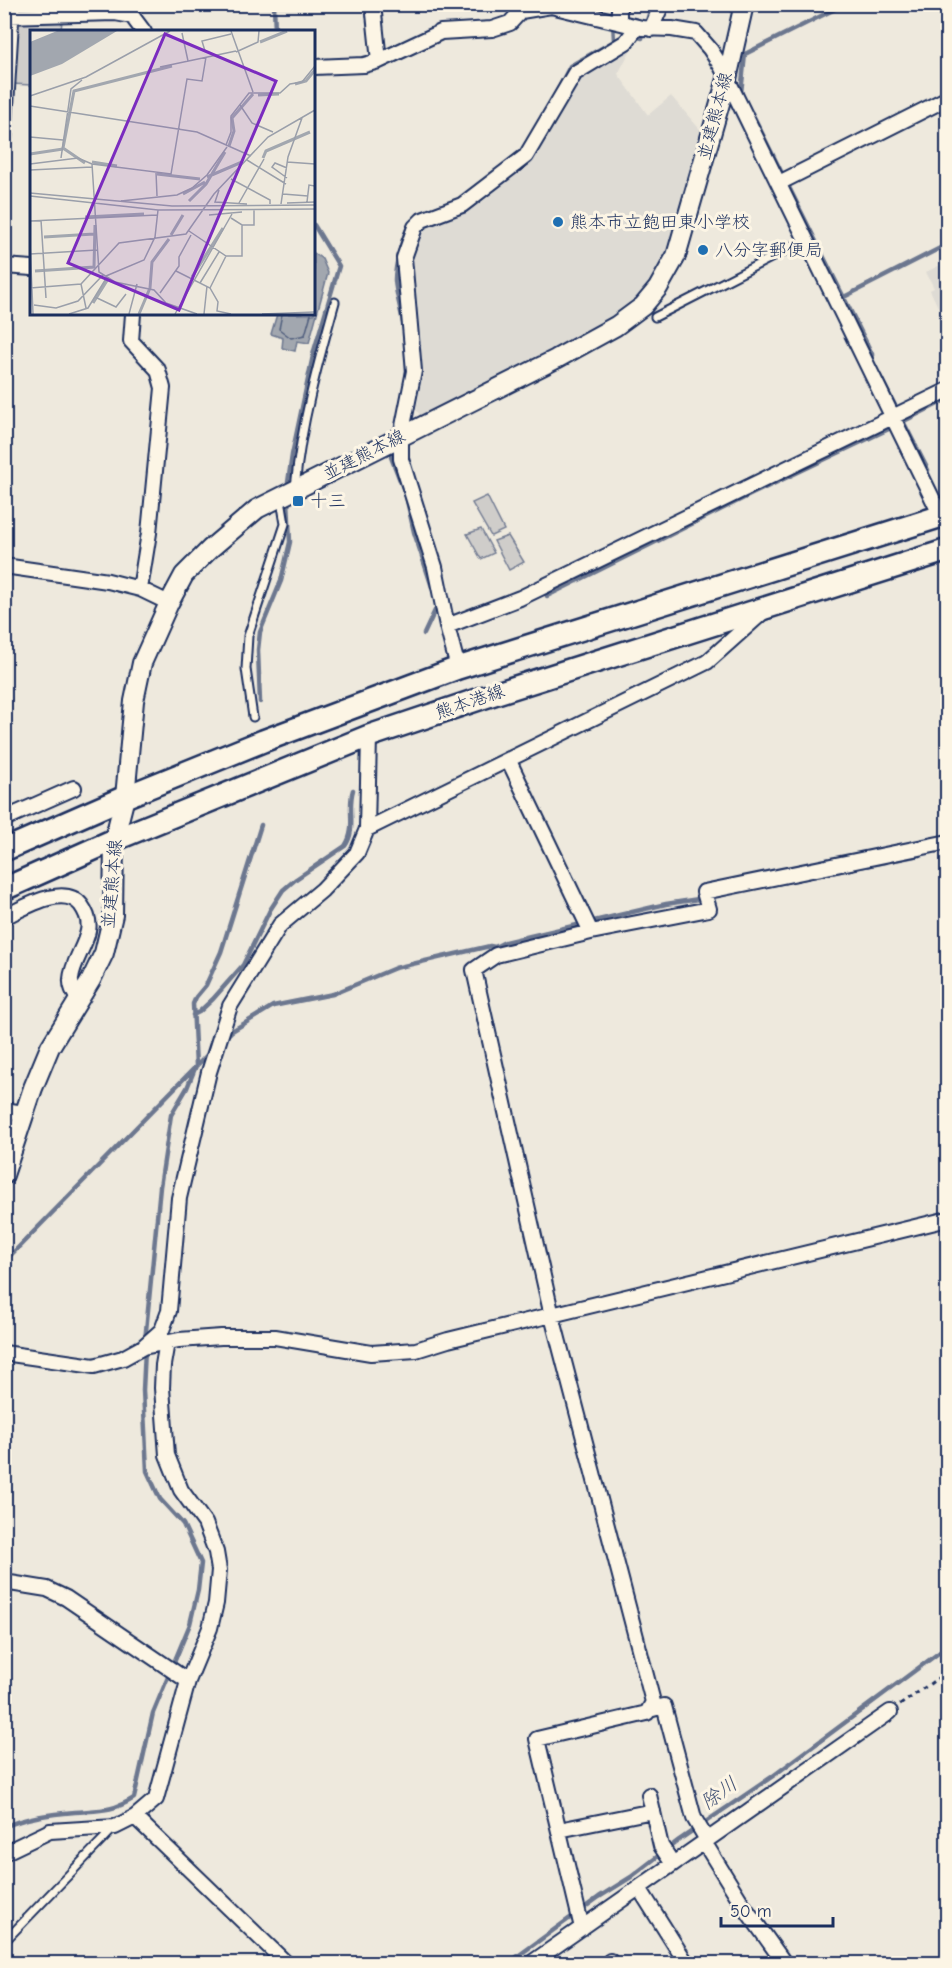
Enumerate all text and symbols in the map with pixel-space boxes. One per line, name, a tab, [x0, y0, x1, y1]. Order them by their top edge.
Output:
inset map	[30, 30, 315, 315]
street label: 並建熊本線	[693, 70, 737, 162]
place label: 熊本市立飽田東小学校	[570, 212, 750, 233]
marker: 熊本市立飽田東小学校	[551, 215, 565, 229]
place label: 八分字郵便局	[715, 240, 823, 261]
marker: 八分字郵便局	[696, 243, 710, 257]
street label: 並建熊本線	[319, 425, 409, 485]
place label: 十三	[310, 491, 346, 512]
marker: 十三	[291, 494, 305, 508]
street label: 熊本港線	[433, 680, 507, 724]
street label: 並建熊本線	[98, 838, 126, 930]
water label: 除川	[696, 1772, 742, 1814]
scale bar	[721, 1890, 834, 1928]
text: 50 m	[730, 1901, 772, 1922]

